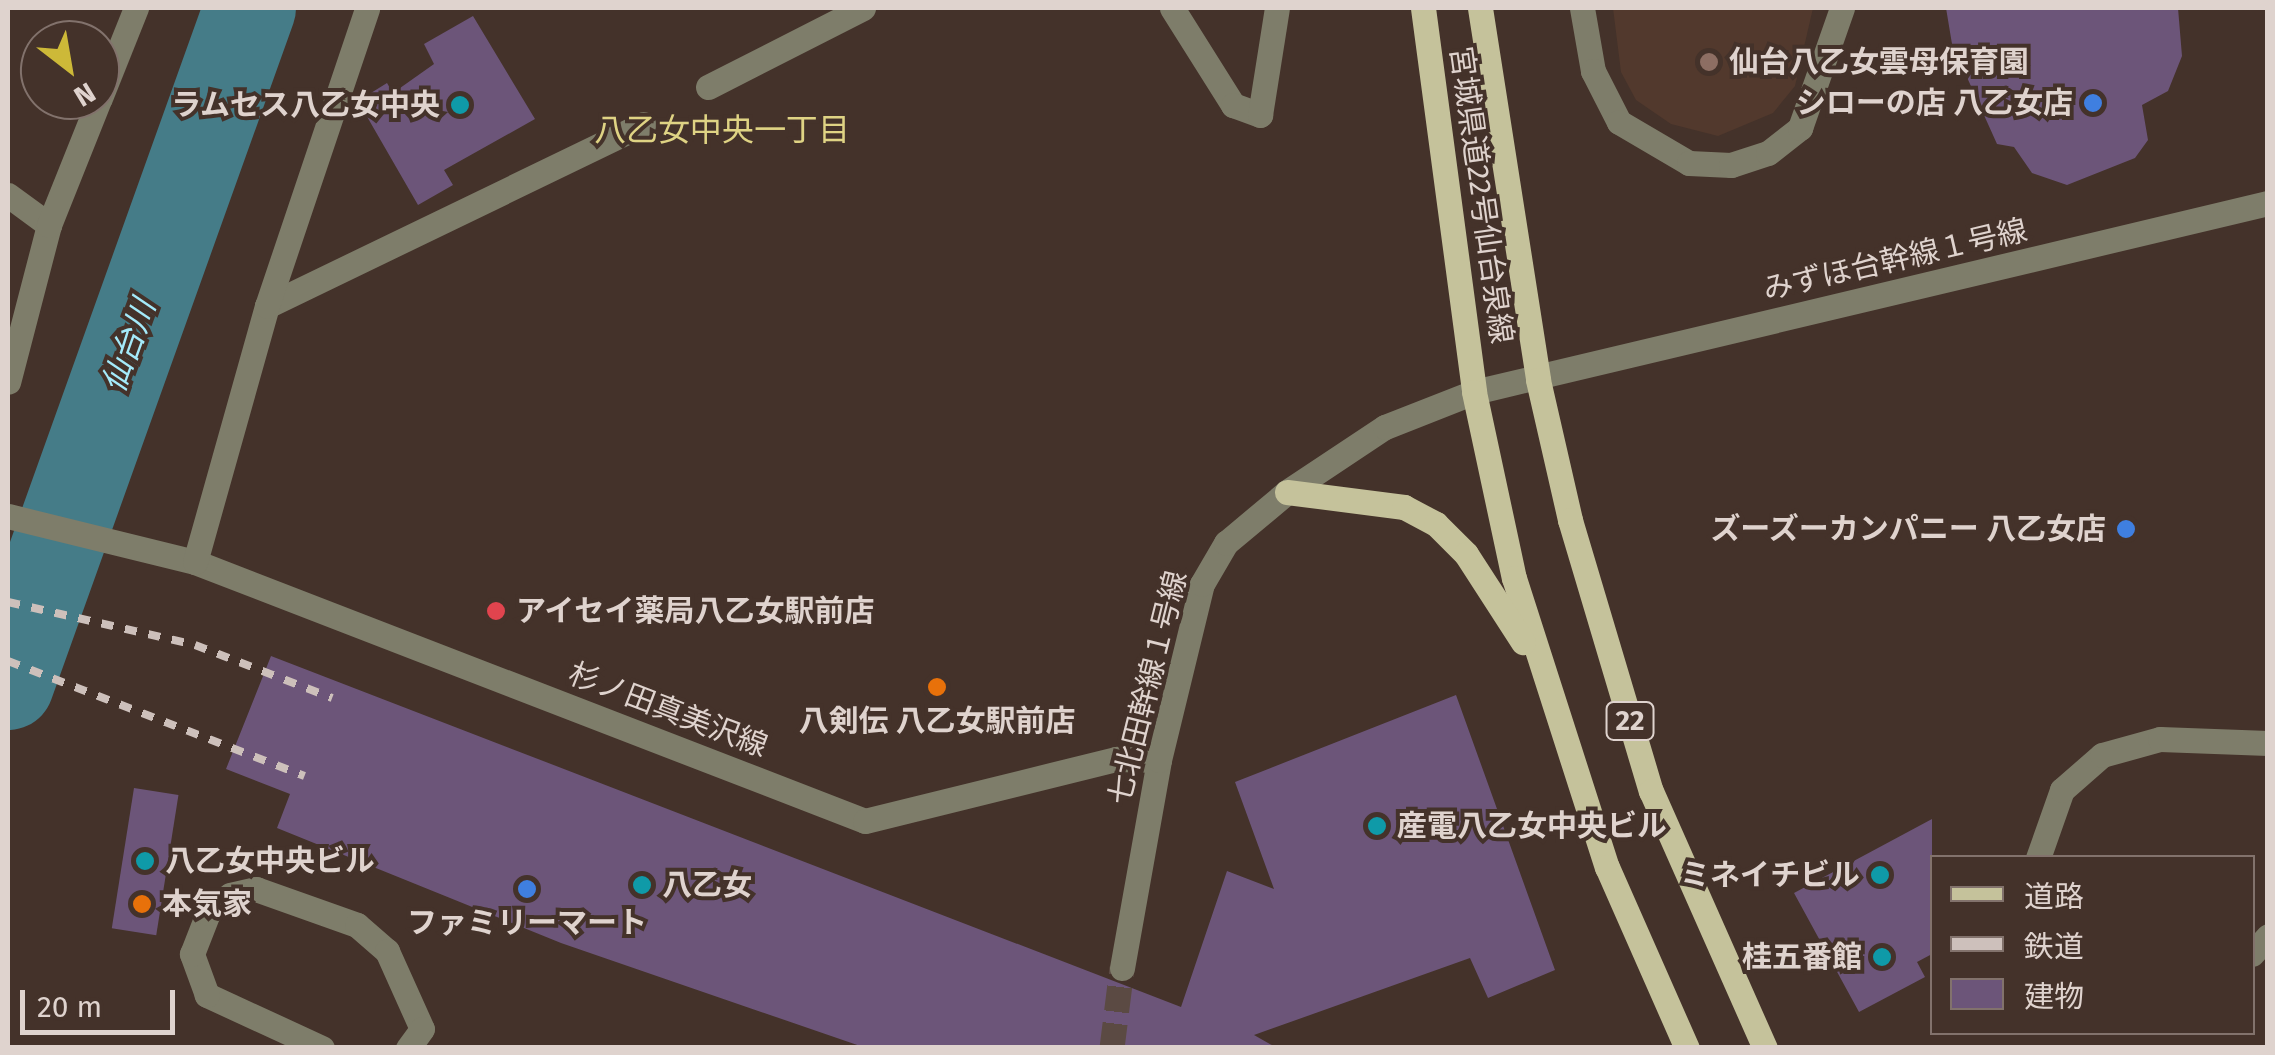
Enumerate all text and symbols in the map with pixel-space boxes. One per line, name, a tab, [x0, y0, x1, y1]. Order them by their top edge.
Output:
north arrow	[20, 20, 120, 120]
street label: 宮城県道22号仙台泉線	[1442, 44, 1520, 346]
place label: 仙台八乙女雲母保育園	[1729, 44, 2029, 80]
marker: 仙台八乙女雲母保育園	[1698, 51, 1720, 73]
text: N	[68, 75, 101, 113]
place label: シローの店 八乙女店	[1796, 85, 2073, 121]
place label: ラムセス八乙女中央	[170, 87, 440, 123]
marker: シローの店 八乙女店	[2082, 92, 2104, 114]
marker: ラムセス八乙女中央	[449, 94, 471, 116]
district label: 八乙女中央一丁目	[594, 111, 850, 149]
street label: みずほ台幹線１号線	[1759, 212, 2031, 308]
water label: 仙台川	[95, 294, 163, 398]
place label: ズーズーカンパニー 八乙女店	[1709, 511, 2106, 547]
marker: ズーズーカンパニー 八乙女店	[2115, 518, 2137, 540]
street label: 七北田幹線１号線	[1102, 567, 1194, 809]
place label: アイセイ薬局八乙女駅前店	[516, 593, 876, 629]
marker: アイセイ薬局八乙女駅前店	[485, 600, 507, 622]
street label: 杉ノ田真美沢線	[564, 656, 772, 764]
marker: 八剣伝 八乙女駅前店	[926, 676, 948, 698]
road number: 22	[1605, 698, 1655, 744]
place label: 八剣伝 八乙女駅前店	[798, 703, 1076, 739]
place label: 産電八乙女中央ビル	[1397, 808, 1667, 844]
marker: 産電八乙女中央ビル	[1366, 815, 1388, 837]
place label: 八乙女中央ビル	[165, 843, 375, 879]
marker: 八乙女中央ビル	[134, 850, 156, 872]
legend	[1930, 855, 2255, 1035]
place label: ミネイチビル	[1680, 857, 1860, 893]
marker: ミネイチビル	[1869, 864, 1891, 886]
place label: 八乙女	[662, 867, 752, 903]
marker: 八乙女	[631, 874, 653, 896]
marker: ファミリーマート	[516, 878, 538, 900]
text: 道路	[2024, 879, 2084, 915]
place label: 本気家	[162, 886, 252, 922]
marker: 本気家	[131, 893, 153, 915]
place label: ファミリーマート	[407, 905, 647, 941]
text: 鉄道	[2024, 929, 2084, 965]
place label: 桂五番館	[1742, 939, 1862, 975]
marker: 桂五番館	[1871, 946, 1893, 968]
scale bar	[25, 970, 180, 1032]
text: 建物	[2024, 979, 2084, 1015]
text: 20 m	[37, 989, 102, 1025]

